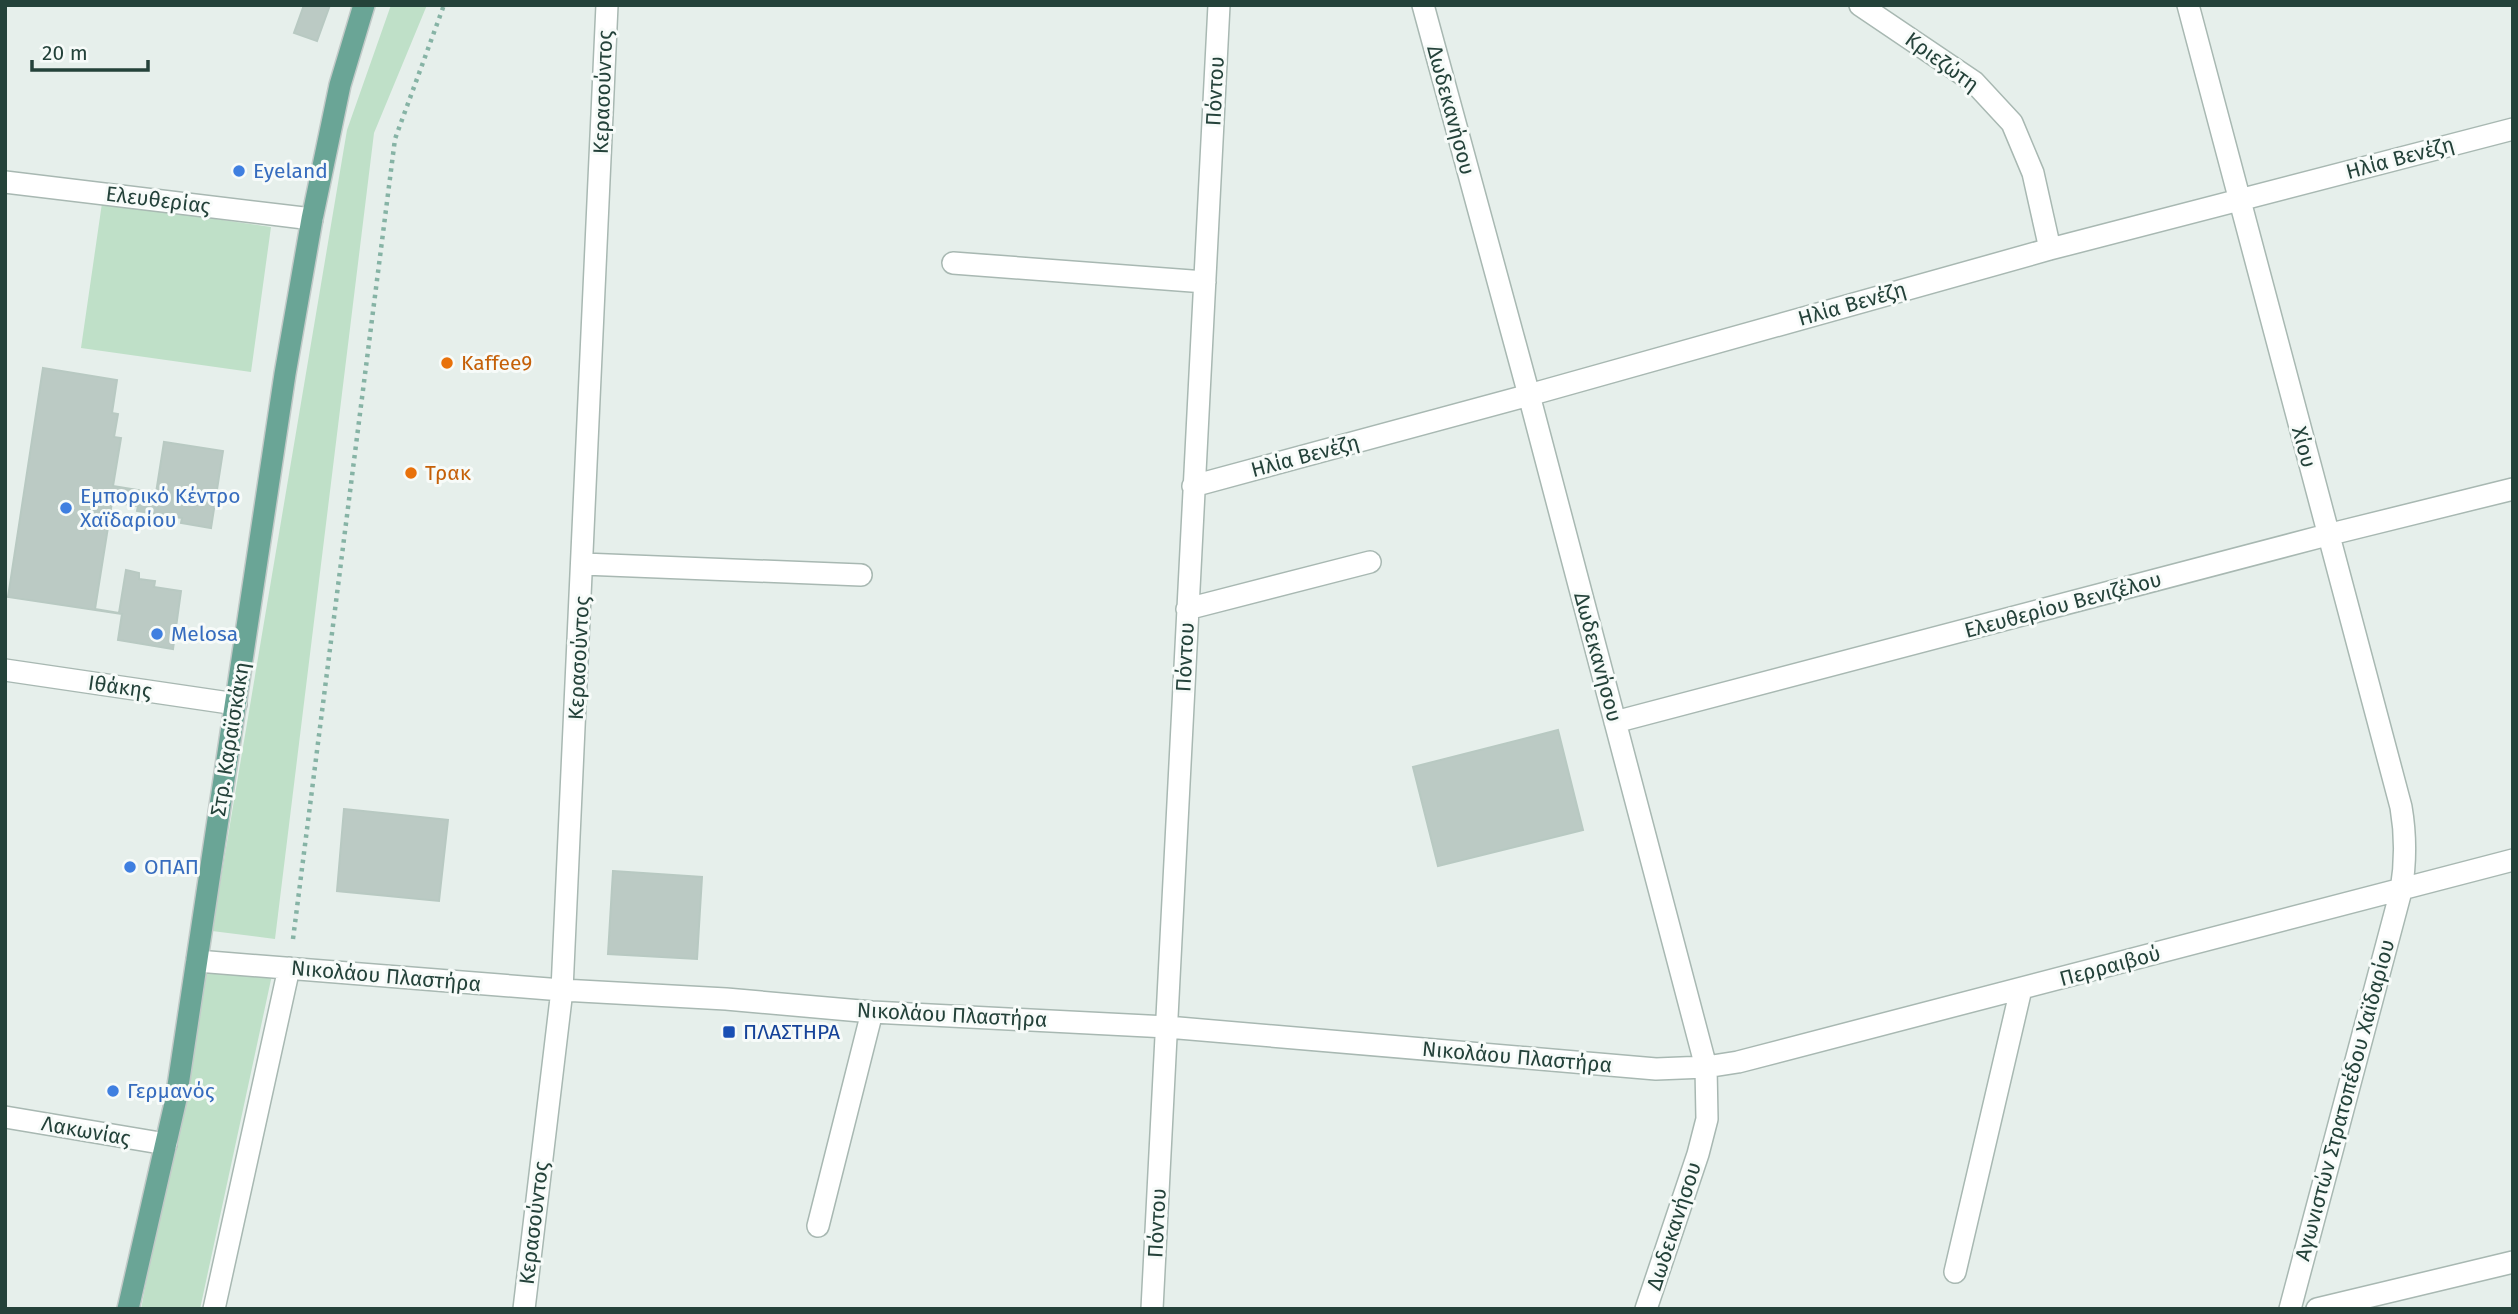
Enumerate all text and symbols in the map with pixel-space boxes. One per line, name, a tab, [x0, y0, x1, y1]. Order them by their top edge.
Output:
street label: Κριεζώτη	[1900, 26, 1984, 98]
scale bar	[32, 28, 147, 72]
street label: Κερασούντος	[588, 29, 618, 154]
text: 20 m	[42, 40, 88, 66]
street label: Δωδεκανήσου	[1421, 42, 1481, 178]
street label: Πόντου	[1200, 55, 1230, 127]
street label: Ηλία Βενέζη	[2343, 131, 2457, 185]
place label: Eyeland	[253, 158, 328, 184]
marker: Eyeland	[231, 163, 247, 179]
street label: Ελευθερίας	[104, 181, 212, 219]
street label: Ηλία Βενέζη	[1795, 276, 1909, 332]
place label: Kaffee9	[461, 350, 532, 376]
marker: Kaffee9	[439, 355, 455, 371]
street label: Χίου	[2286, 424, 2322, 470]
street label: Ηλία Βενέζη	[1248, 429, 1362, 483]
place label: Τρακ	[425, 460, 472, 486]
marker: Τρακ	[403, 465, 419, 481]
place label: Εμπορικό Κέντρο Χαϊδαρίου	[80, 483, 241, 533]
marker: Εμπορικό Κέντρο Χαϊδαρίου	[58, 500, 74, 516]
street label: Ελευθερίου Βενιζέλου	[1962, 566, 2164, 644]
street label: Δωδεκανήσου	[1568, 589, 1628, 725]
street label: Κερασούντος	[563, 595, 595, 721]
place label: Melosa	[171, 621, 238, 647]
street label: Πόντου	[1170, 621, 1200, 693]
marker: Melosa	[149, 626, 165, 642]
street label: Στρ. Καραϊσκάκη	[205, 660, 255, 818]
street label: Ιθάκης	[87, 670, 154, 704]
place label: ΟΠΑΠ	[144, 854, 199, 880]
marker: ΟΠΑΠ	[122, 859, 138, 875]
street label: Αγωνιστών Στρατοπέδου Χαϊδαρίου	[2290, 936, 2400, 1264]
street label: Περραιβού	[2057, 940, 2163, 992]
street label: Νικολάου Πλαστήρα	[290, 955, 482, 997]
street label: Νικολάου Πλαστήρα	[856, 997, 1048, 1033]
place label: ΠΛΑΣΤΗΡΑ	[743, 1019, 840, 1045]
marker: ΠΛΑΣΤΗΡΑ	[721, 1024, 737, 1040]
street label: Νικολάου Πλαστήρα	[1421, 1036, 1613, 1078]
place label: Γερμανός	[127, 1078, 215, 1104]
marker: Γερμανός	[105, 1083, 121, 1099]
street label: Λακωνίας	[40, 1110, 133, 1152]
street label: Δωδεκανήσου	[1641, 1159, 1707, 1293]
street label: Κερασούντος	[514, 1160, 554, 1286]
street label: Πόντου	[1142, 1187, 1172, 1259]

